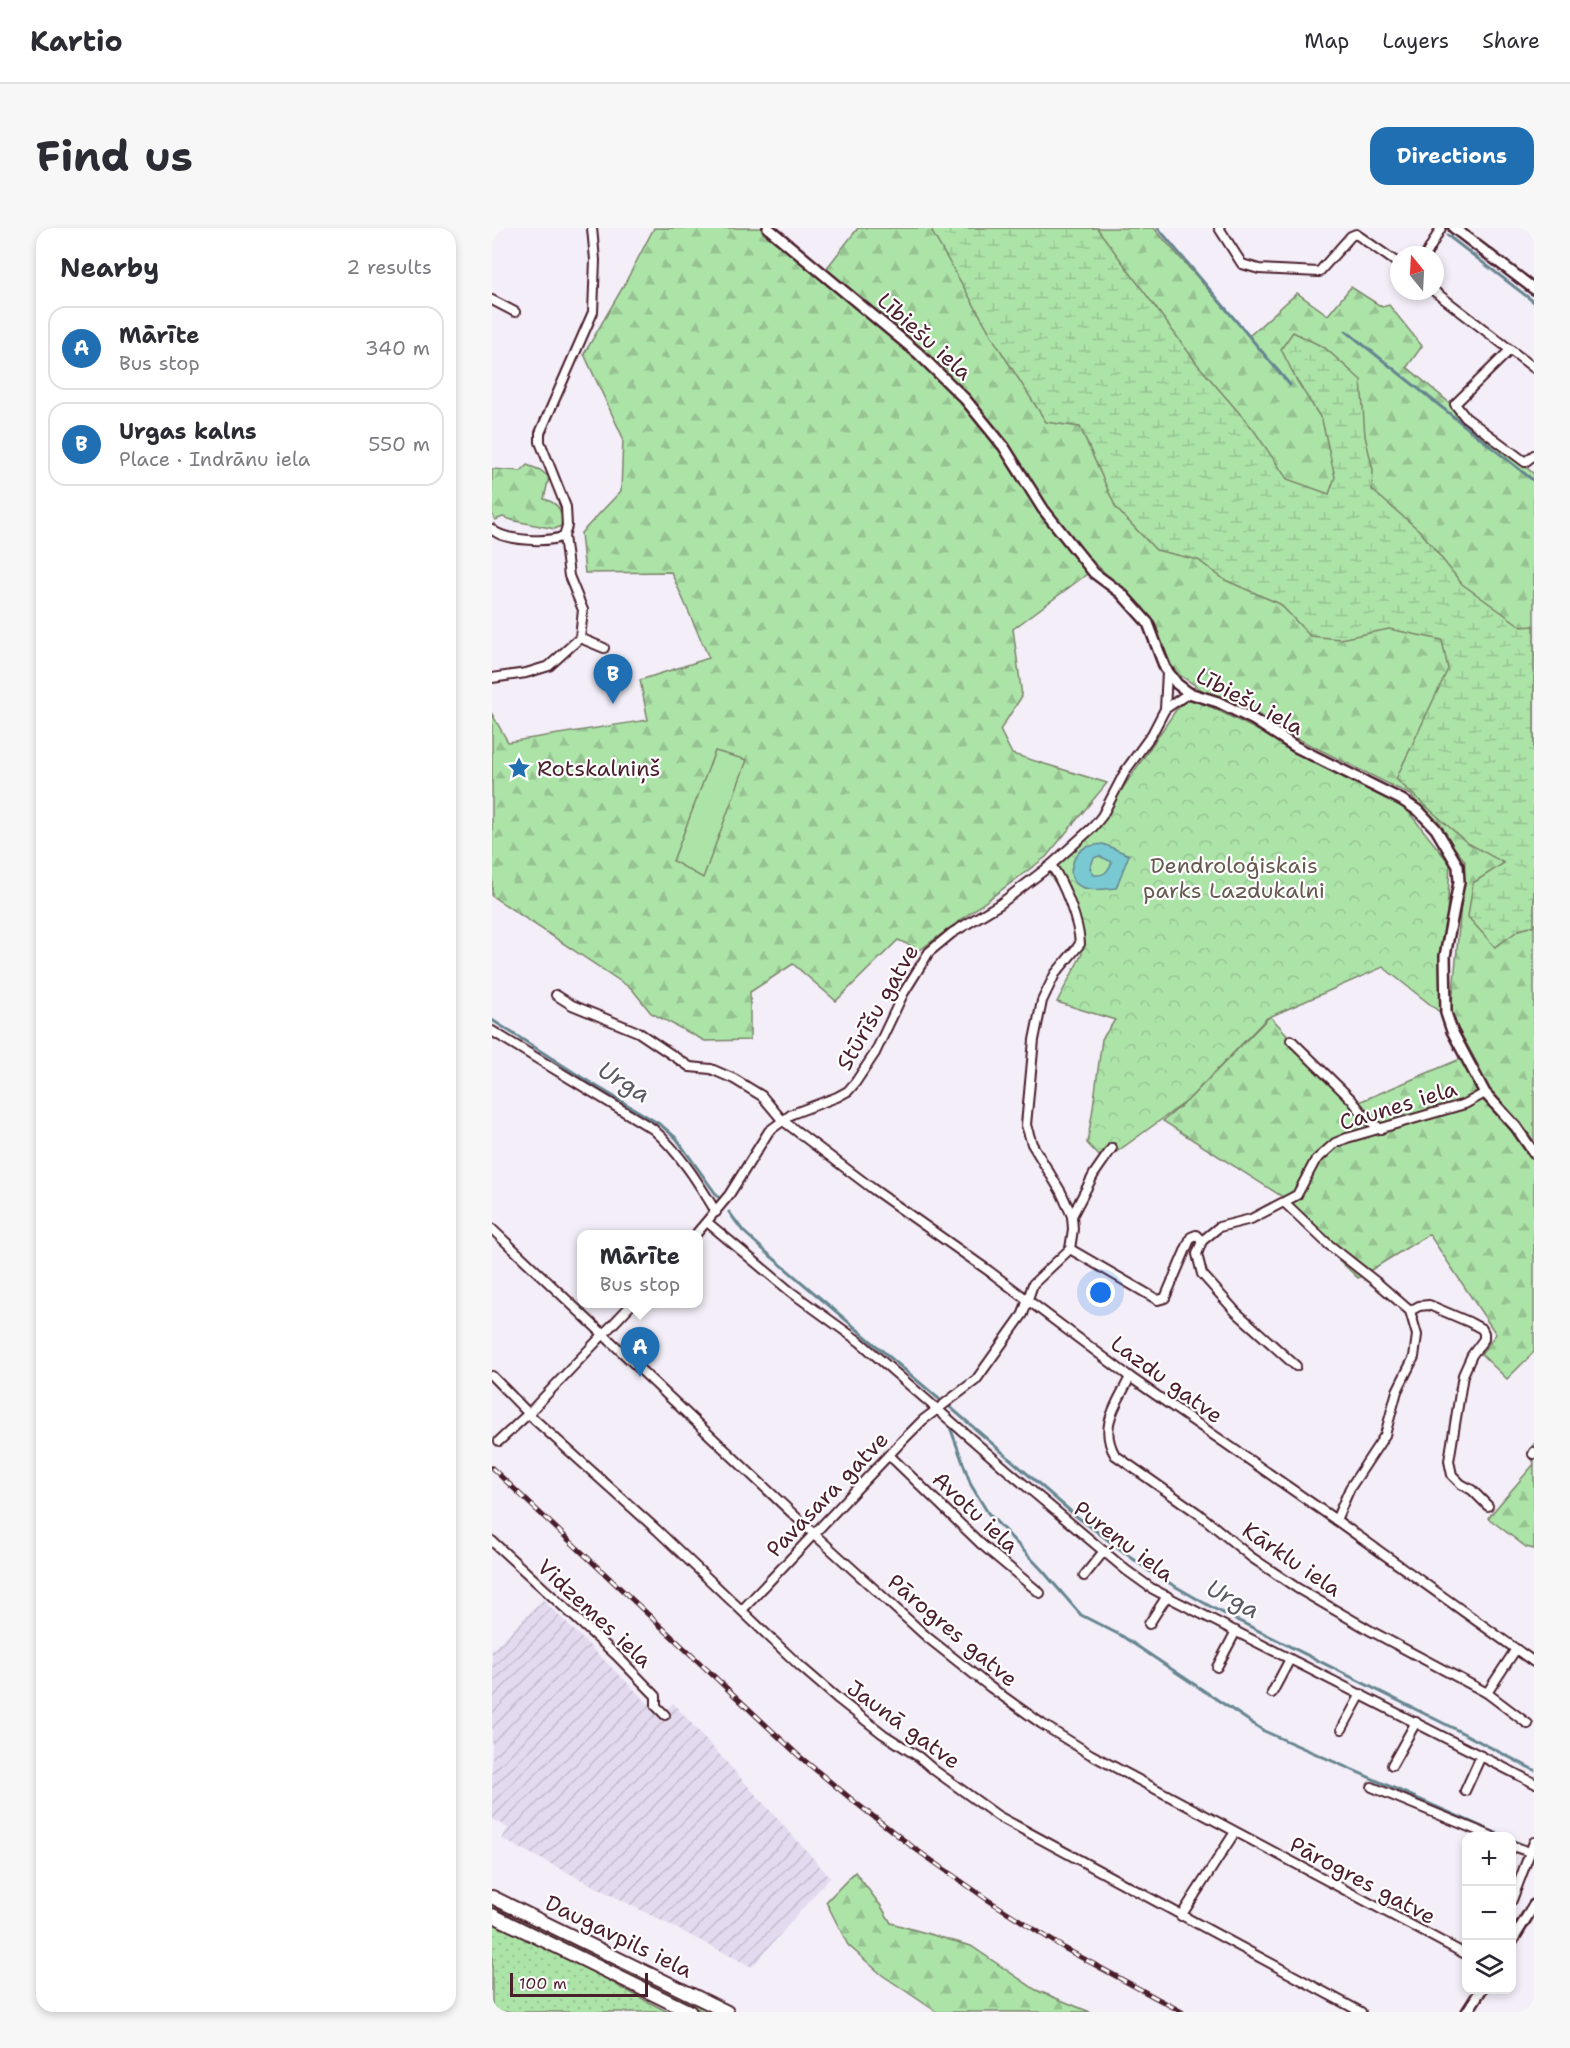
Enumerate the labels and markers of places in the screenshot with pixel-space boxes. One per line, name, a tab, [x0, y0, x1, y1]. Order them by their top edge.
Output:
pin: B	[594, 654, 632, 704]
place label: Rotskalniņš	[537, 754, 660, 784]
place icon: Rotskalniņš	[506, 755, 532, 781]
pin: A	[620, 1328, 660, 1377]

